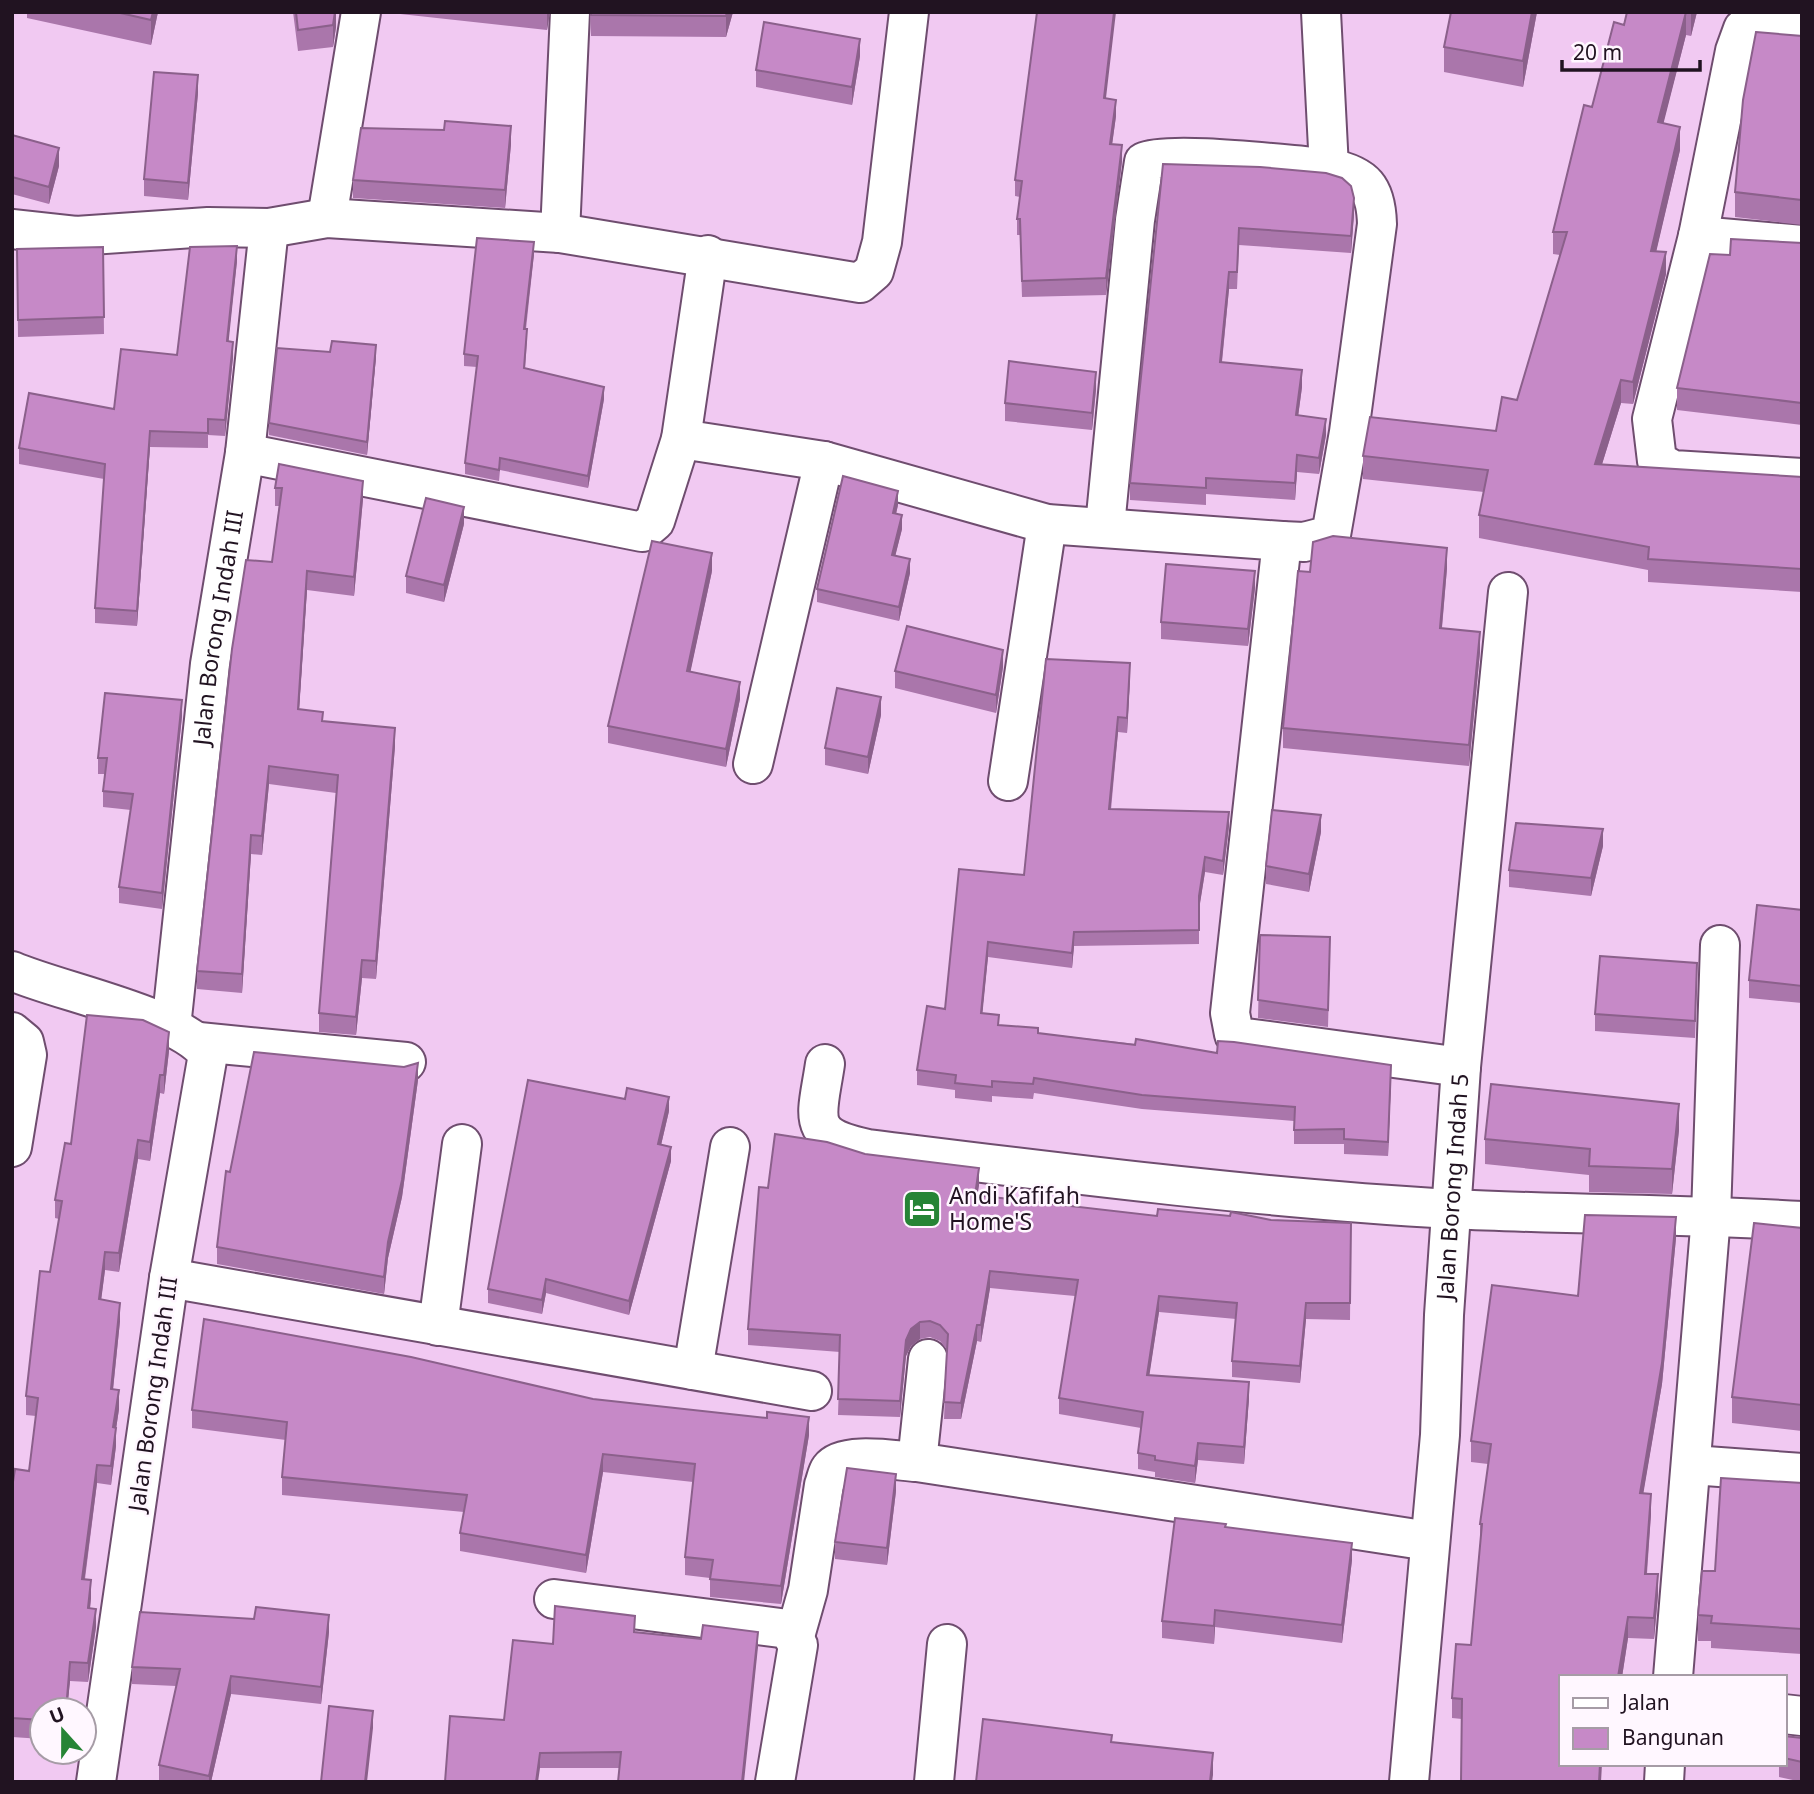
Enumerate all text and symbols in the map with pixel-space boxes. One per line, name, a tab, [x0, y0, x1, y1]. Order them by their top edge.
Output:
scale bar	[1562, 28, 1700, 72]
text: 20 m	[1573, 38, 1622, 66]
street label: Jalan Borong Indah III	[184, 508, 250, 749]
street label: Jalan Borong Indah 5	[1428, 1072, 1476, 1303]
place label: Andi Kafifah Home'S	[949, 1179, 1080, 1237]
hotel icon: Andi Kafifah Home'S	[901, 1188, 943, 1230]
street label: Jalan Borong Indah III	[119, 1274, 184, 1515]
legend	[1559, 1675, 1786, 1766]
text: Jalan	[1620, 1688, 1670, 1716]
north arrow	[28, 1696, 98, 1766]
text: U	[46, 1700, 68, 1730]
text: Bangunan	[1622, 1723, 1724, 1751]

